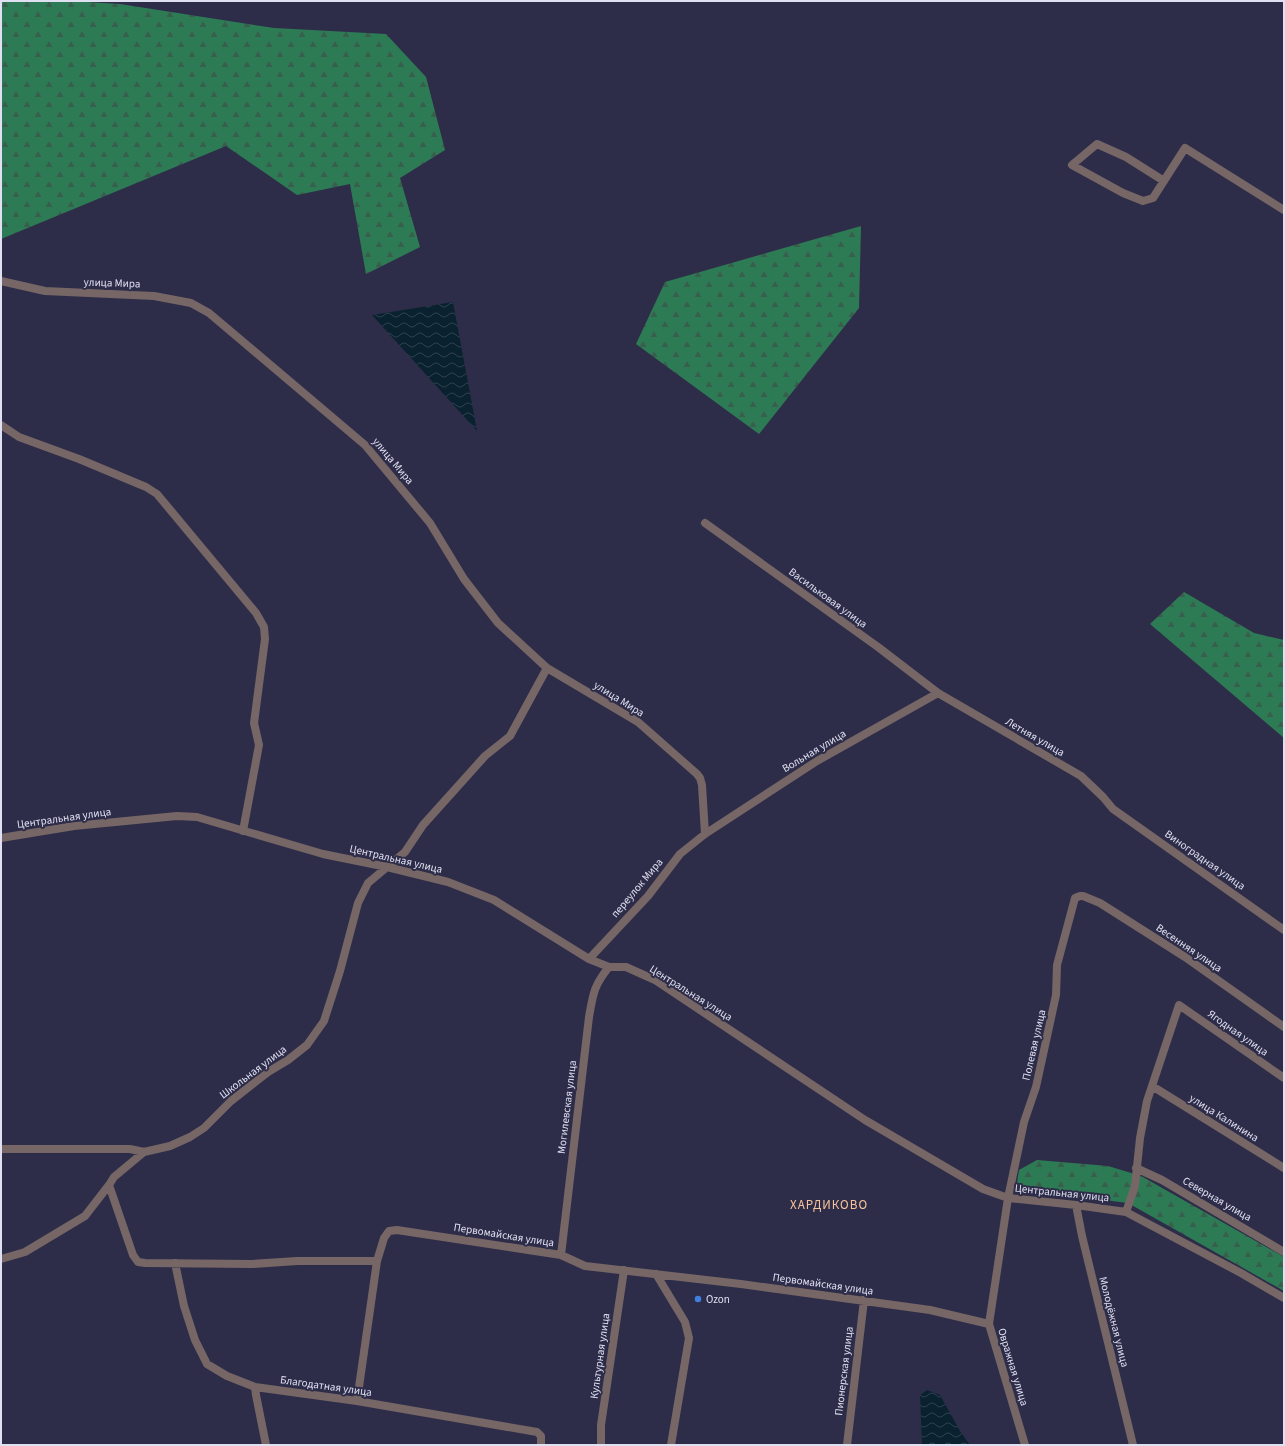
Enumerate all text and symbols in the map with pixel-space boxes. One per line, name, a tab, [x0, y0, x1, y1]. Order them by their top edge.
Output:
street label: улица Мира	[83, 275, 141, 291]
street label: улица Мира	[369, 434, 417, 488]
street label: Васильковая улица	[786, 564, 870, 632]
street label: улица Мира	[591, 678, 647, 720]
street label: Летняя улица	[1003, 714, 1067, 760]
street label: Вольная улица	[779, 726, 849, 776]
street label: Центральная улица	[16, 804, 112, 832]
street label: Виноградная улица	[1162, 827, 1248, 893]
street label: Центральная улица	[348, 841, 444, 877]
street label: переулок Мира	[608, 855, 666, 921]
street label: Весенняя улица	[1153, 920, 1225, 976]
street label: Центральная улица	[647, 961, 735, 1025]
street label: Ягодная улица	[1205, 1007, 1271, 1059]
street label: Полевая улица	[1019, 1008, 1049, 1082]
street label: Школьная улица	[216, 1042, 290, 1102]
street label: Могилевская улица	[554, 1059, 580, 1155]
street label: улица Калинина	[1186, 1091, 1262, 1145]
street label: Северная улица	[1180, 1173, 1254, 1225]
street label: Центральная улица	[1014, 1181, 1110, 1205]
district label: ХАРДИКОВО	[790, 1196, 868, 1214]
street label: Первомайская улица	[453, 1220, 555, 1250]
street label: Первомайская улица	[772, 1270, 874, 1298]
street label: Молодёжная улица	[1095, 1275, 1133, 1369]
place label: Ozon	[706, 1292, 730, 1307]
marker: Ozon	[693, 1294, 703, 1304]
street label: Культурная улица	[587, 1312, 613, 1400]
street label: Пионерская улица	[831, 1326, 857, 1416]
street label: Овражная улица	[994, 1326, 1032, 1408]
street label: Благодатная улица	[279, 1372, 373, 1400]

